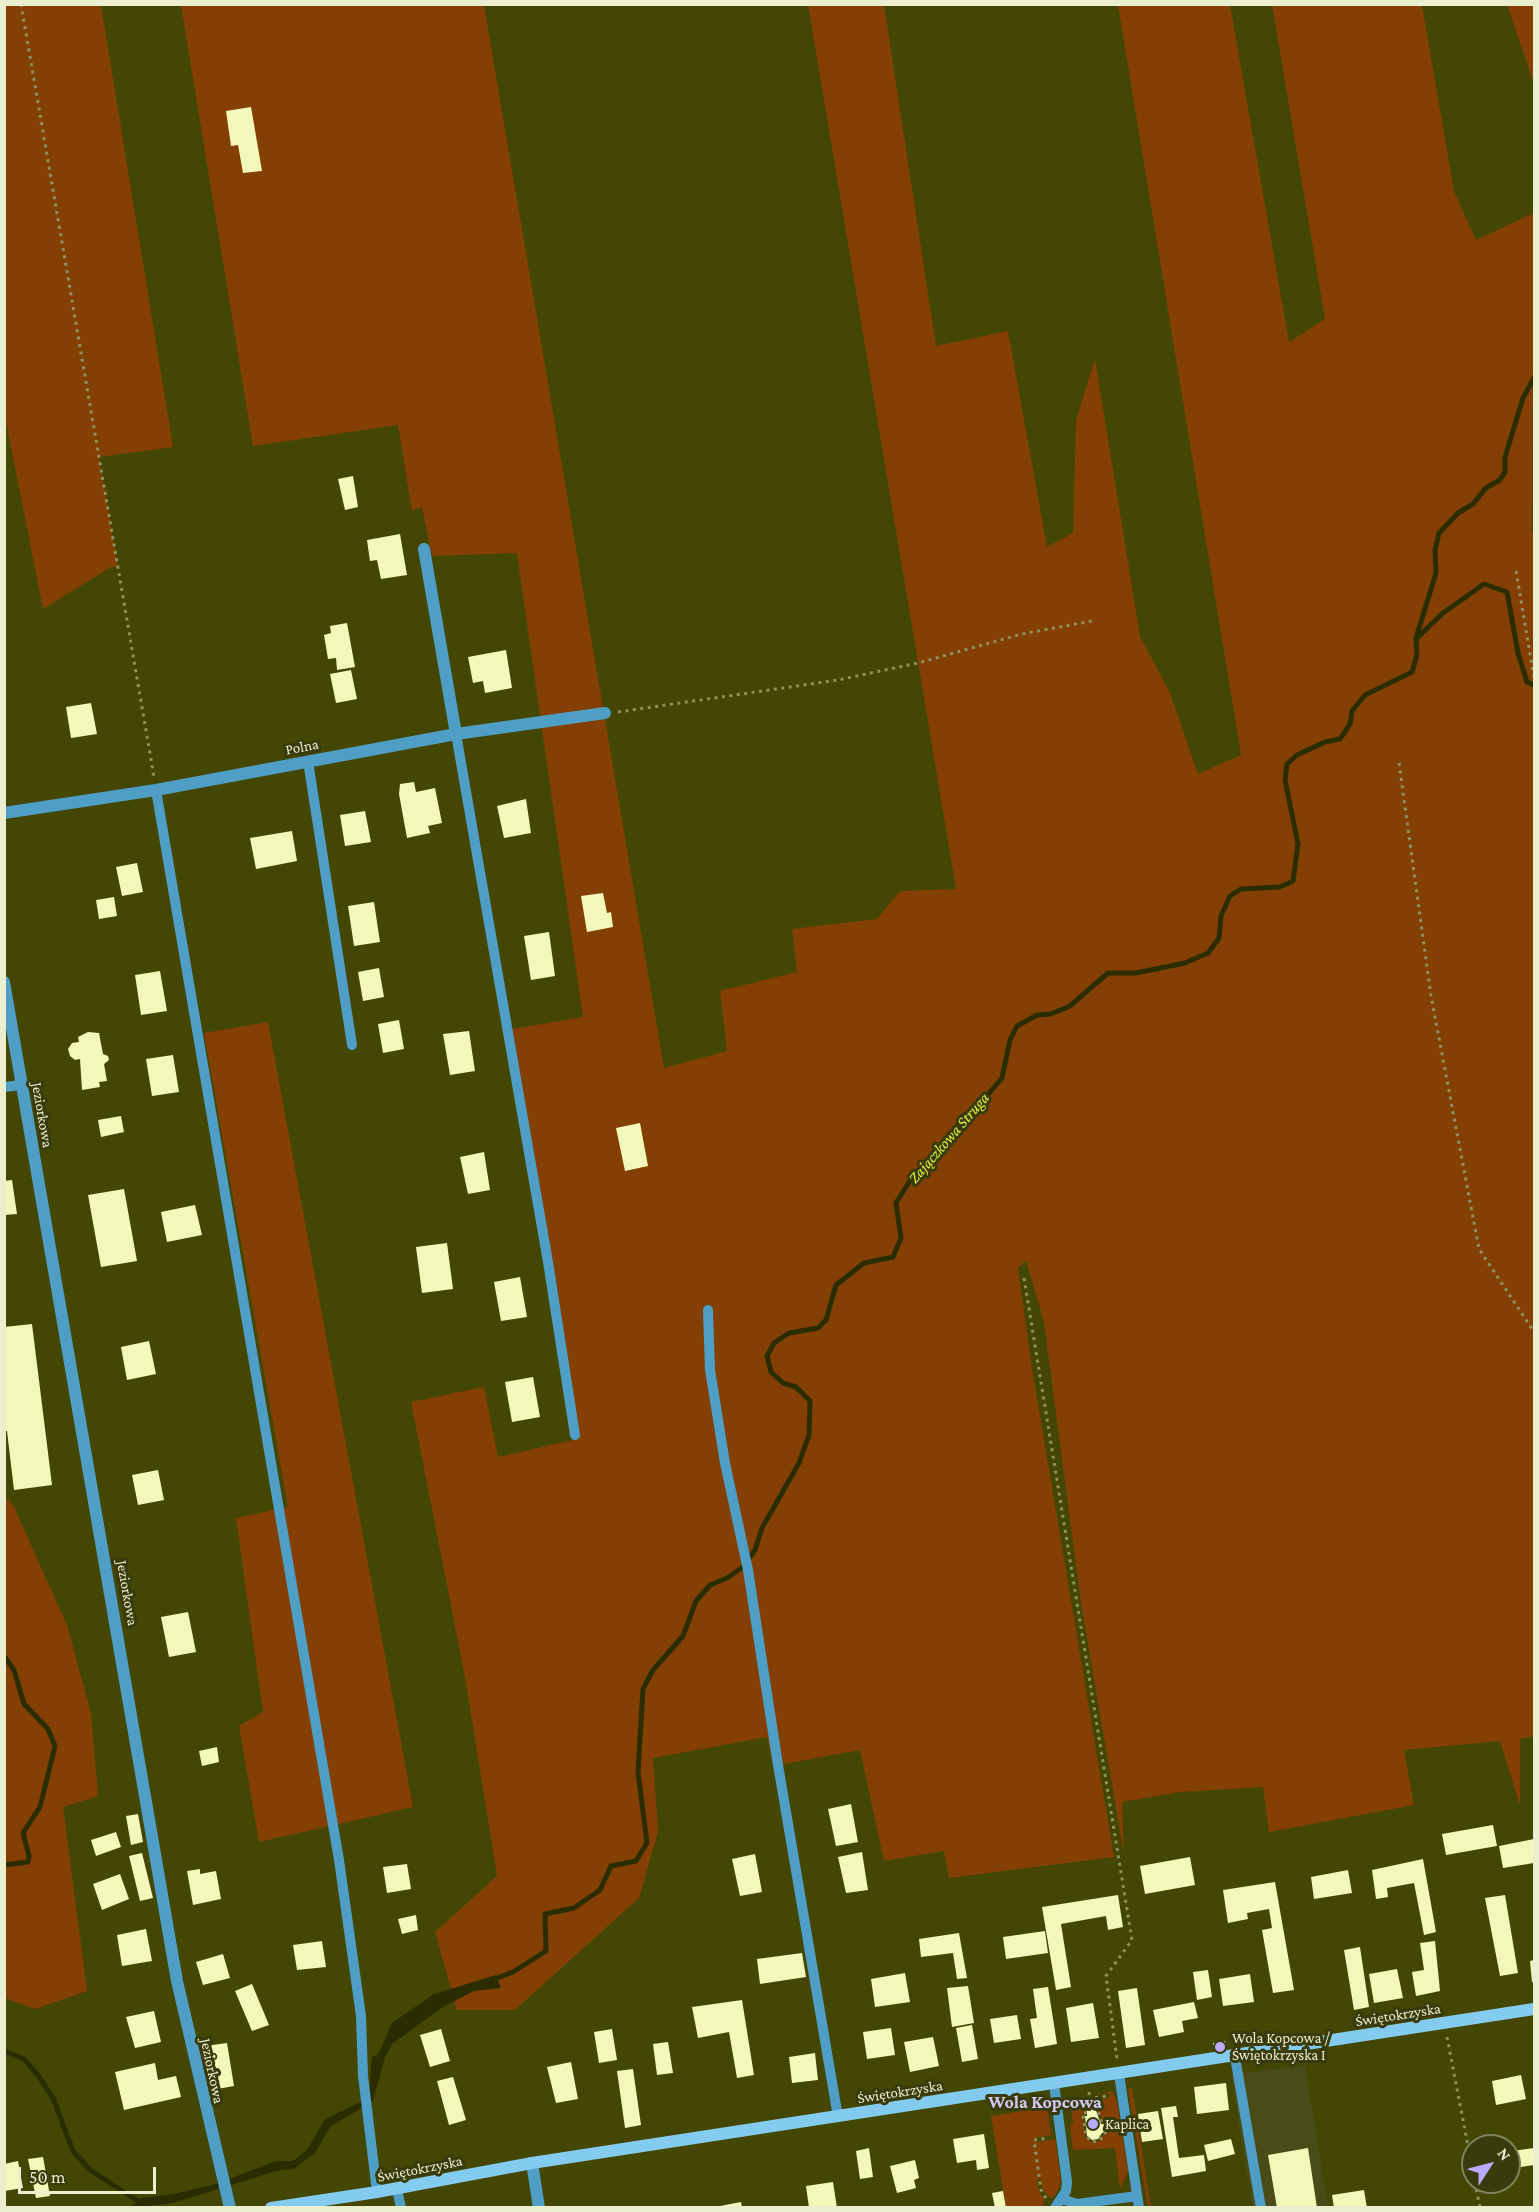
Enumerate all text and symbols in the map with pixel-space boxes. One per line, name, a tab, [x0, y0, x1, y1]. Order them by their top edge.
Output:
street label: Polna	[284, 735, 320, 759]
street label: Jeziorkowa	[27, 1081, 57, 1149]
water label: Zajączkowa Struga	[904, 1089, 994, 1187]
street label: Jeziorkowa	[112, 1559, 142, 1627]
street label: Świętokrzyska	[1354, 1999, 1442, 2031]
place label: Wola Kopcowa / Świętokrzyska I	[1232, 2029, 1330, 2064]
street label: Jeziorkowa	[196, 2037, 228, 2105]
marker: Wola Kopcowa / Świętokrzyska I	[1213, 2040, 1227, 2054]
street label: Świętokrzyska	[856, 2076, 944, 2108]
district label: Wola Kopcowa	[988, 2091, 1102, 2113]
place label: Kaplica	[1105, 2115, 1149, 2133]
marker: Kaplica	[1086, 2117, 1100, 2131]
north arrow	[1461, 2134, 1521, 2194]
text: N	[1494, 2145, 1514, 2164]
street label: Świętokrzyska	[376, 2152, 464, 2186]
scale bar	[21, 2155, 159, 2193]
text: 50 m	[29, 2167, 66, 2187]

